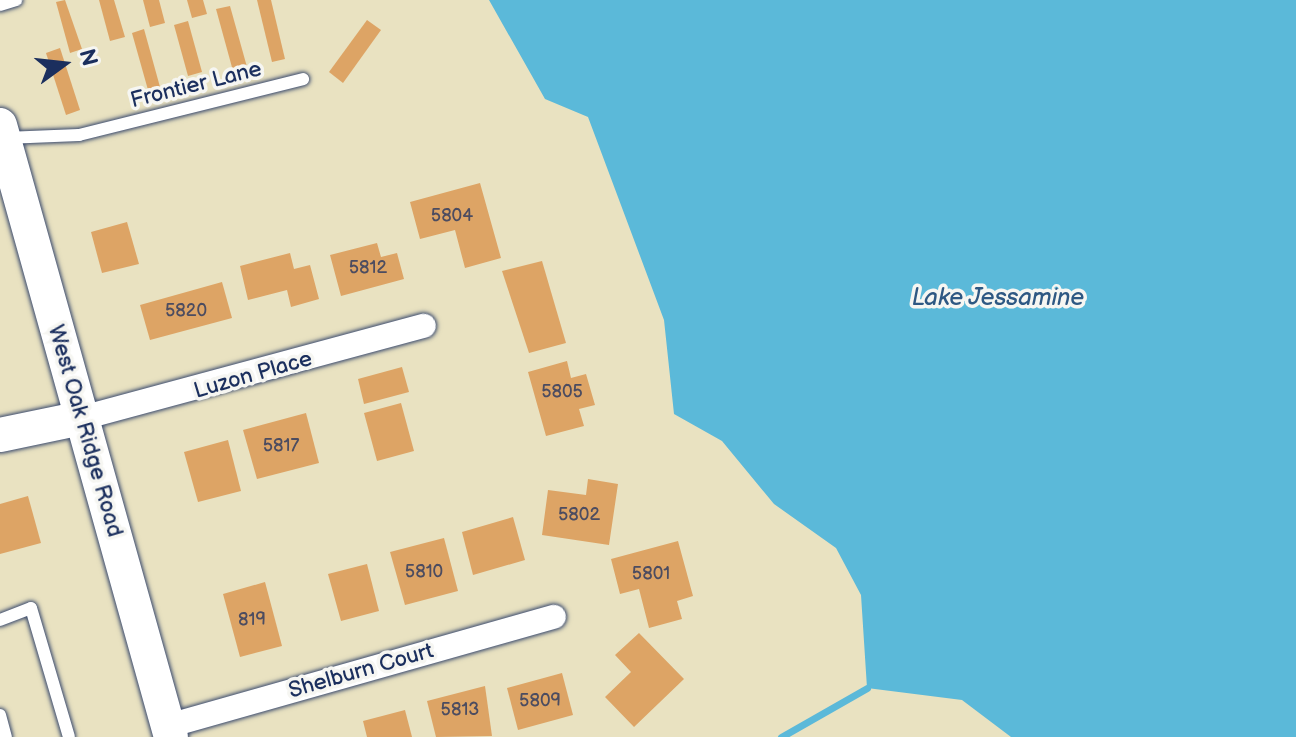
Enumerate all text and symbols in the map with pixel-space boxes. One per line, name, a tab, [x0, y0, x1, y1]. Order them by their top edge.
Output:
north arrow	[24, 24, 104, 104]
text: N	[72, 46, 103, 69]
street label: Frontier Lane	[128, 56, 264, 114]
house number: 5804	[431, 205, 473, 227]
house number: 5812	[349, 257, 387, 279]
water label: Lake Jessamine	[911, 284, 1085, 312]
house number: 5820	[165, 300, 207, 322]
street label: West Oak Ridge Road	[42, 322, 128, 540]
street label: Luzon Place	[191, 346, 315, 404]
house number: 5805	[541, 381, 583, 403]
house number: 5817	[263, 435, 299, 457]
house number: 5802	[558, 504, 600, 526]
house number: 5810	[405, 561, 443, 583]
house number: 5801	[632, 563, 670, 585]
house number: 819	[238, 609, 266, 631]
street label: Shelburn Court	[286, 638, 436, 704]
house number: 5809	[519, 690, 561, 712]
house number: 5813	[441, 699, 479, 721]

